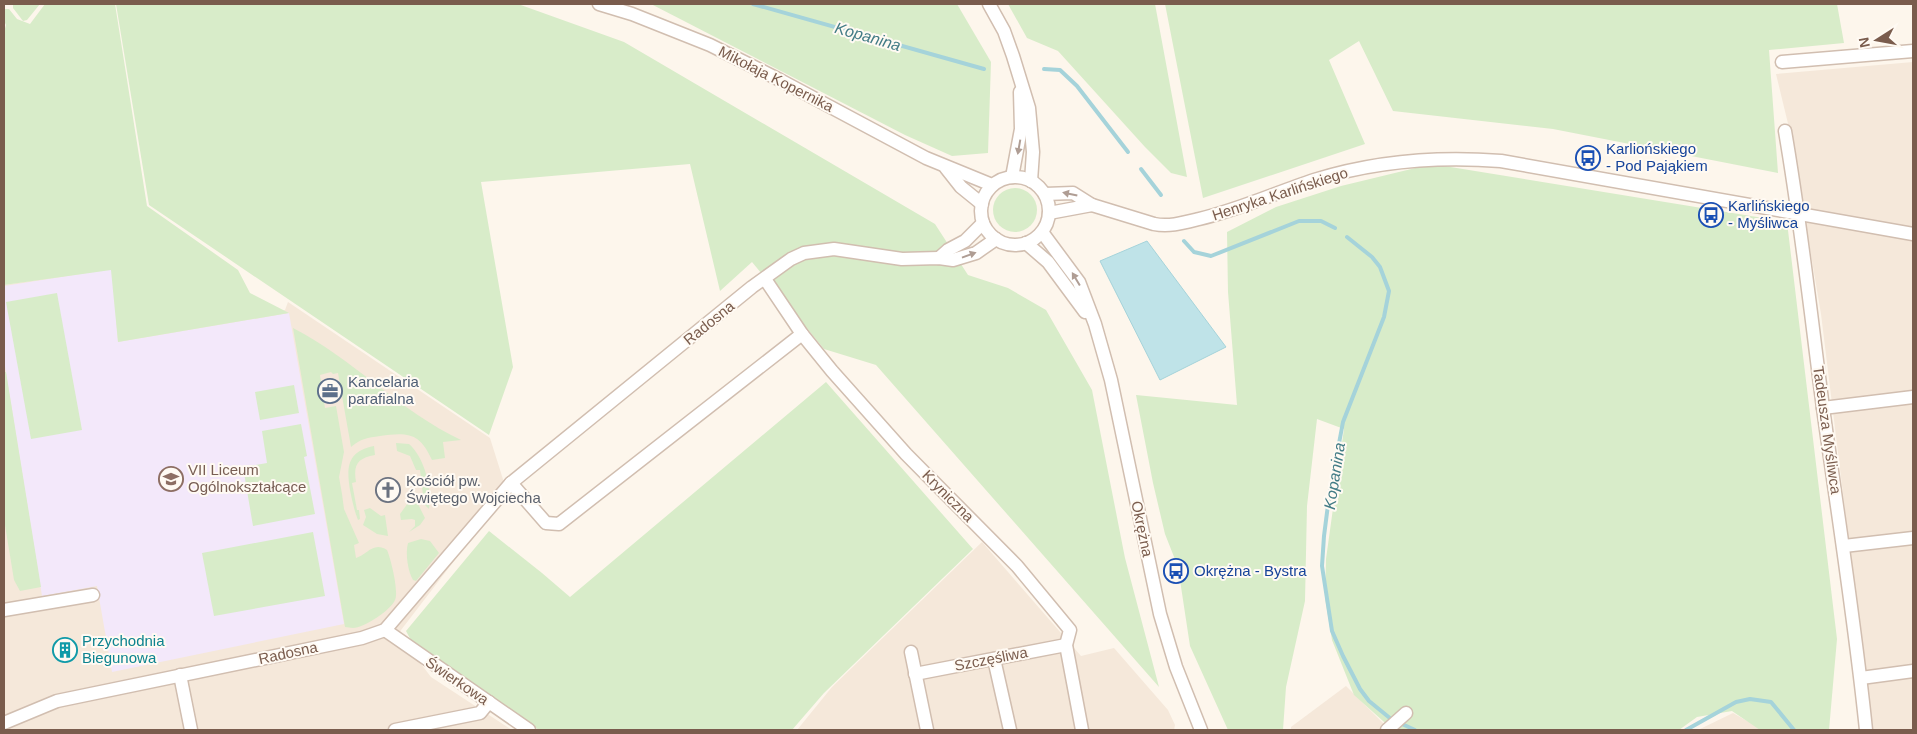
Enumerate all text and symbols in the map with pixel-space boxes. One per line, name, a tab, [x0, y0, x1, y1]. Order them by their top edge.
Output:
north arrow	[1852, 15, 1902, 65]
water label: Kopanina	[833, 19, 903, 54]
text: N	[1855, 36, 1873, 49]
street label: Mikołaja Kopernika	[716, 42, 837, 115]
one-way arrow	[1014, 140, 1022, 156]
place label: Karliońskiego - Pod Pająkiem	[1606, 140, 1708, 174]
bus stop icon: Karliońskiego - Pod Pająkiem	[1575, 145, 1601, 171]
street label: Henryka Karlińskiego	[1210, 164, 1350, 224]
one-way arrow	[1062, 190, 1078, 198]
place label: Karlińskiego - Myśliwca	[1728, 197, 1810, 231]
bus stop icon: Karlińskiego - Myśliwca	[1698, 202, 1724, 228]
one-way arrow	[962, 251, 977, 258]
one-way arrow	[1071, 272, 1080, 285]
street label: Radosna	[680, 297, 738, 348]
street label: Tadeusza Myśliwca	[1810, 365, 1845, 496]
place label: Kancelaria parafialna	[348, 373, 420, 407]
office icon: Kancelaria parafialna	[317, 378, 343, 404]
water label: Kopanina	[1321, 441, 1348, 511]
place label: VII Liceum Ogólnokształcące	[188, 461, 306, 495]
school or university icon: VII Liceum Ogólnokształcące	[158, 466, 184, 492]
street label: Kryniczna	[919, 466, 978, 525]
place label: Kościół pw. Świętego Wojciecha	[406, 472, 541, 506]
church icon: Kościół pw. Świętego Wojciecha	[375, 477, 401, 503]
street label: Okrężna	[1128, 499, 1157, 559]
bus stop icon: Okrężna - Bystra	[1163, 558, 1189, 584]
place label: Okrężna - Bystra	[1194, 562, 1307, 579]
place label: Przychodnia Biegunowa	[82, 632, 165, 666]
building icon: Przychodnia Biegunowa	[52, 637, 78, 663]
street label: Radosna	[257, 638, 320, 667]
street label: Szczęśliwa	[953, 643, 1030, 674]
street label: Świerkowa	[422, 653, 493, 708]

